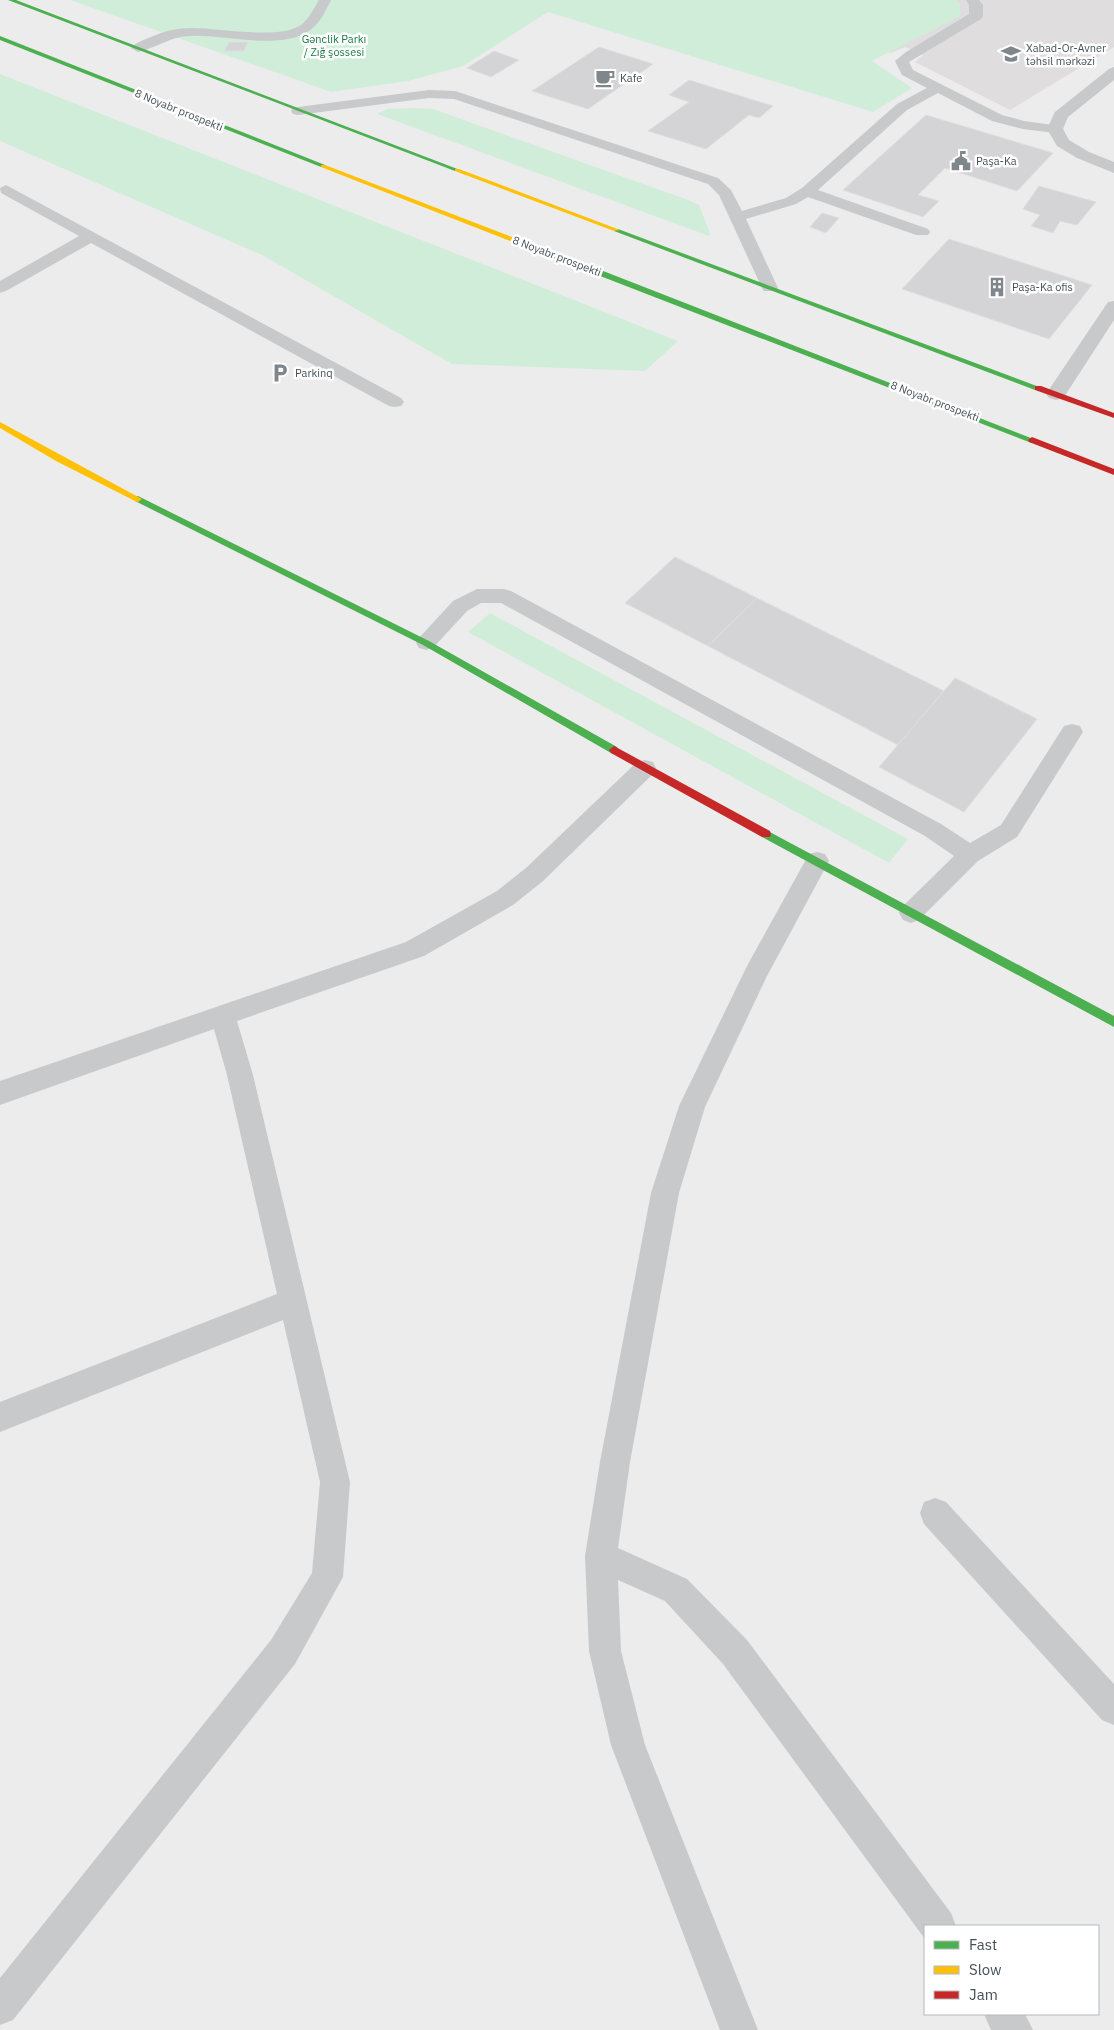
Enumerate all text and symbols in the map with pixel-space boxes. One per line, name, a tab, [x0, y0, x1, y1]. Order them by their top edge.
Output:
park label: Gənclik Parkı / Zığ şossesi	[302, 32, 366, 59]
place label: Xabad-Or-Avner təhsil mərkəzi	[1026, 41, 1106, 68]
school or university icon: Xabad-Or-Avner təhsil mərkəzi	[1000, 43, 1022, 65]
cafe icon: Kafe	[594, 67, 616, 89]
place label: Kafe	[620, 71, 642, 85]
street label: 8 Noyabr prospekti	[133, 86, 225, 134]
public building icon: Paşa-Ka	[950, 150, 972, 172]
place label: Paşa-Ka	[976, 154, 1017, 168]
street label: 8 Noyabr prospekti	[511, 233, 603, 279]
building icon: Paşa-Ka ofis	[986, 276, 1008, 298]
place label: Paşa-Ka ofis	[1012, 280, 1073, 294]
parking icon: Parkinq	[269, 362, 291, 384]
place label: Parkinq	[295, 366, 333, 380]
street label: 8 Noyabr prospekti	[889, 378, 981, 424]
legend	[924, 1925, 1099, 2015]
text: Fast	[969, 1935, 997, 1954]
text: Slow	[969, 1960, 1002, 1979]
text: Jam	[969, 1985, 998, 2004]

